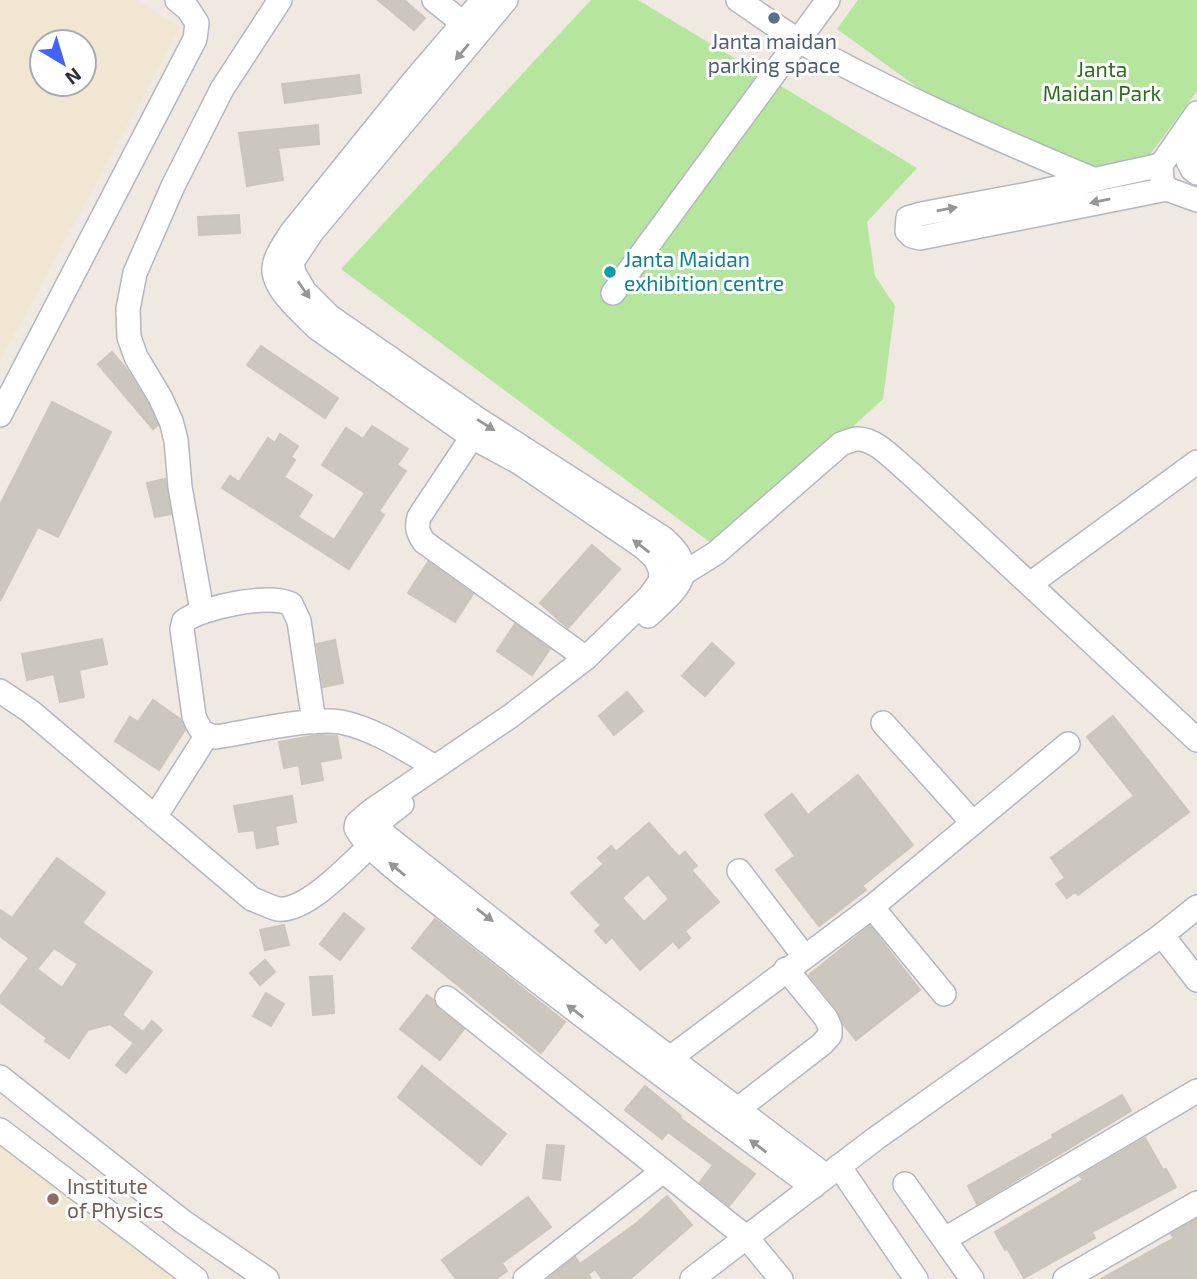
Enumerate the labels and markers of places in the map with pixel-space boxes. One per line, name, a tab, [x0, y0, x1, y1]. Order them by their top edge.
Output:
marker: Janta maidan parking space	[766, 10, 782, 26]
place label: Janta maidan parking space	[708, 28, 840, 77]
place label: Janta Maidan exhibition centre	[624, 246, 784, 295]
marker: Janta Maidan exhibition centre	[602, 264, 618, 280]
place label: Institute of Physics	[67, 1173, 164, 1222]
marker: Institute of Physics	[45, 1191, 61, 1207]

